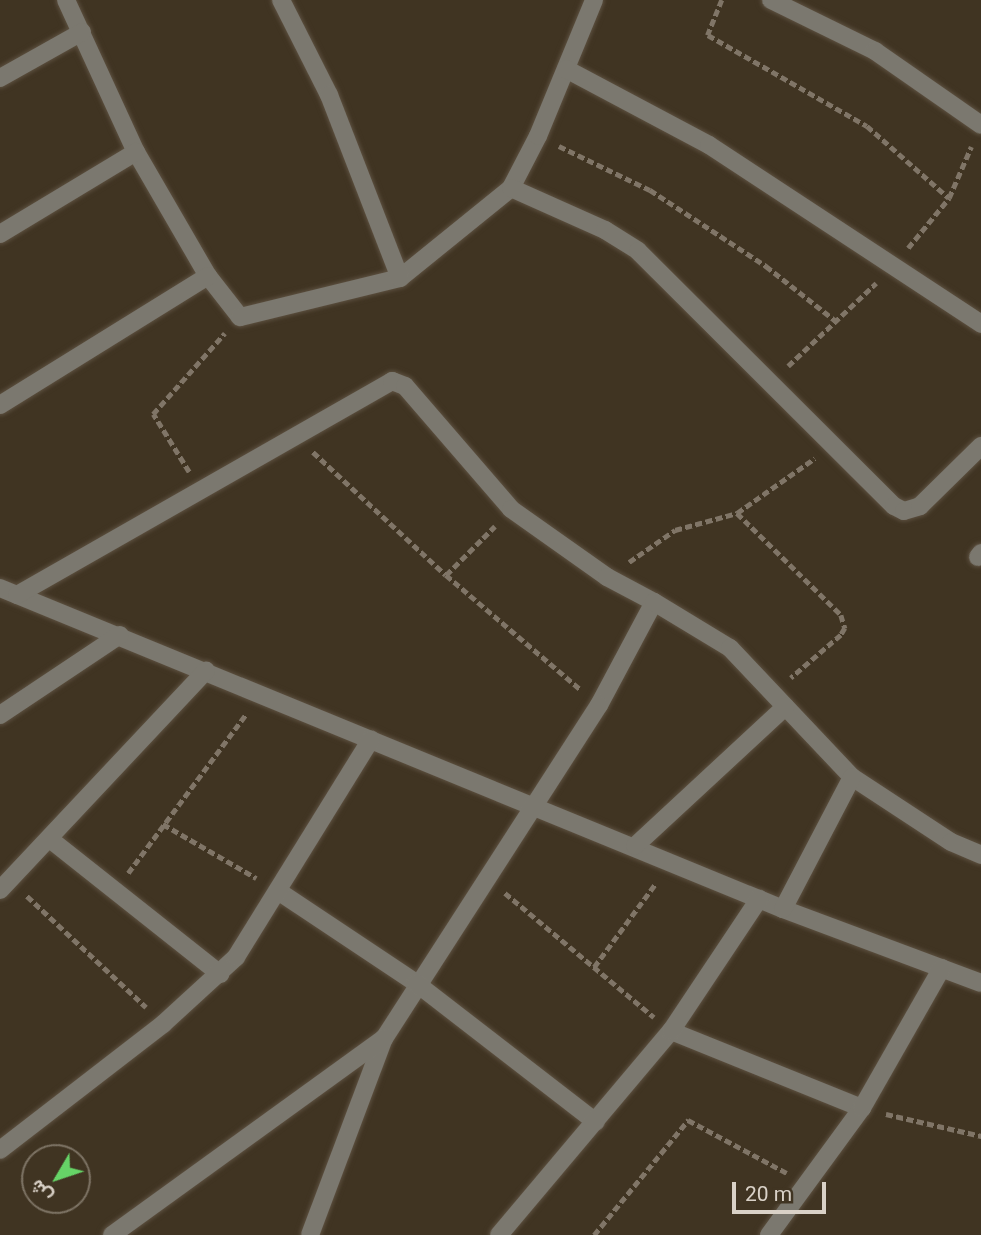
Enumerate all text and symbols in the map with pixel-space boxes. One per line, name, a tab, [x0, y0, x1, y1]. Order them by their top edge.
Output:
north arrow	[21, 1144, 91, 1214]
scale bar	[736, 1168, 830, 1212]
text: ش	[25, 1175, 57, 1207]
text: 20 m	[745, 1182, 792, 1206]

